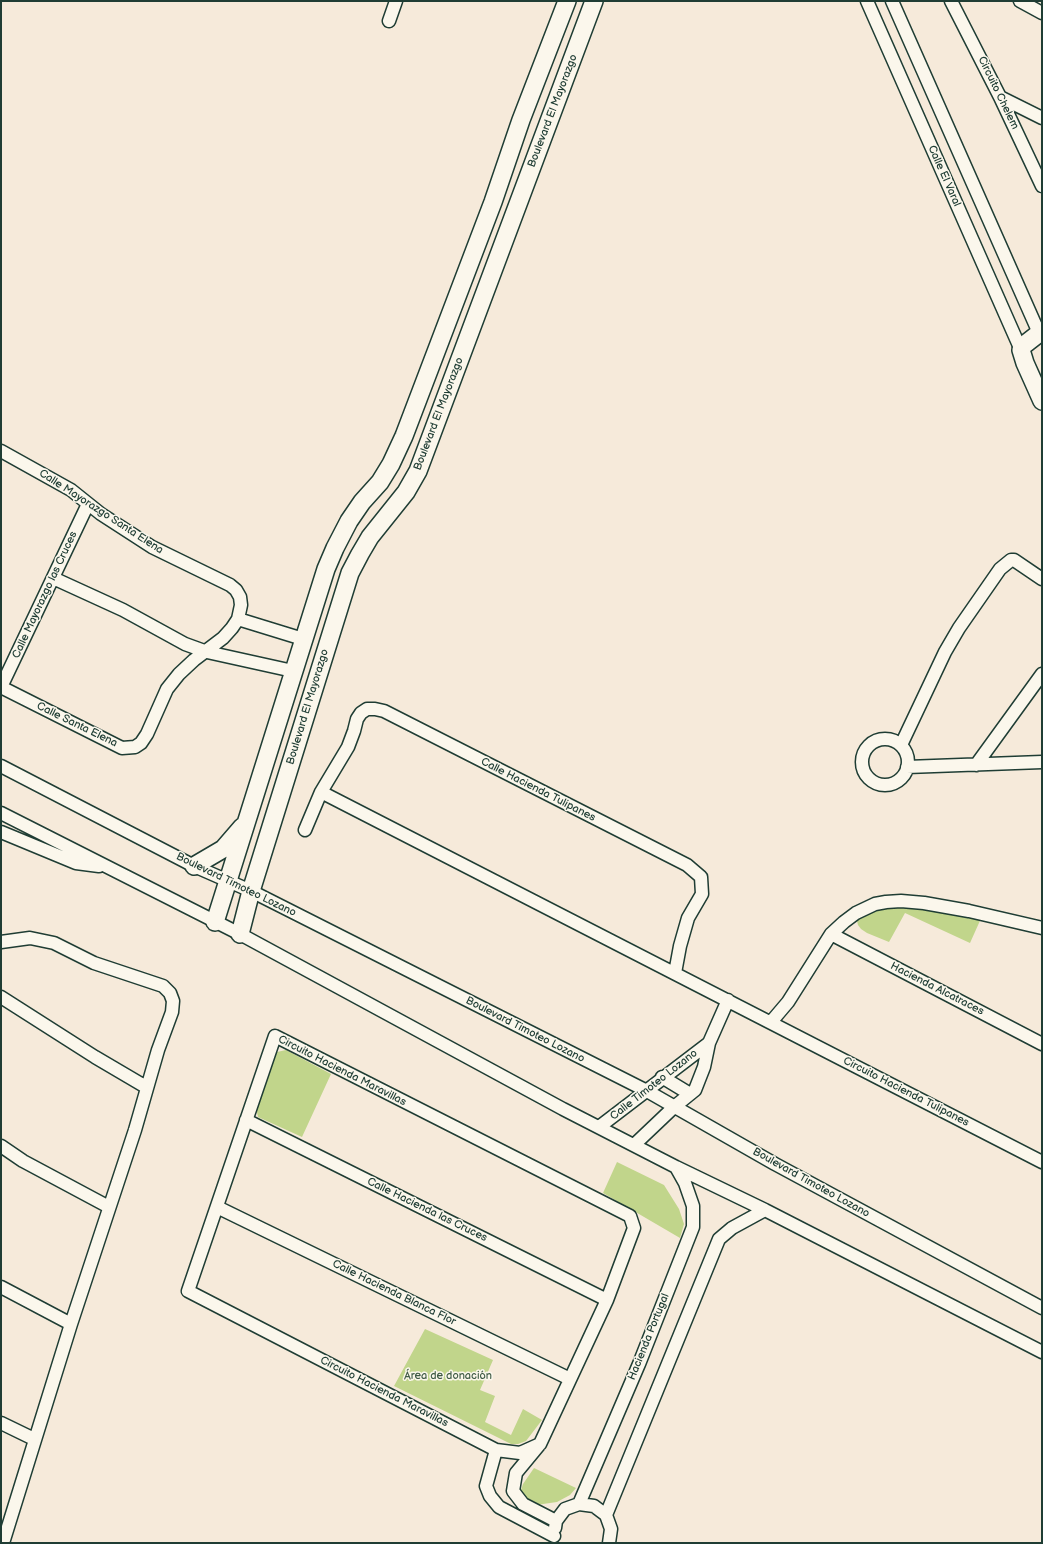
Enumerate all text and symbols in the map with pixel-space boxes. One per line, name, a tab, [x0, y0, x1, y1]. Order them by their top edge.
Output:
street label: Boulevard El Mayorazgo	[525, 53, 581, 169]
street label: Circuito Chelem	[975, 54, 1021, 132]
street label: Calle El Varal	[925, 143, 963, 209]
street label: Boulevard El Mayorazgo	[411, 356, 467, 472]
street label: Calle Mayorazgo Santa Elena	[36, 467, 166, 557]
street label: Calle Mayorazgo las Cruces	[10, 529, 80, 661]
street label: Boulevard El Mayorazgo	[284, 648, 332, 766]
street label: Calle Santa Elena	[34, 700, 120, 750]
street label: Calle Hacienda Tulipanes	[478, 755, 598, 825]
street label: Boulevard Timoteo Lozano	[174, 850, 298, 920]
street label: Hacienda Alcatraces	[888, 960, 986, 1018]
street label: Boulevard Timoteo Lozano	[463, 994, 587, 1066]
street label: Circuito Hacienda Maravillas	[276, 1033, 408, 1109]
street label: Calle Timoteo Lozano	[608, 1047, 700, 1123]
street label: Circuito Hacienda Tulipanes	[841, 1054, 971, 1130]
street label: Boulevard Timoteo Lozano	[750, 1145, 872, 1221]
street label: Calle Hacienda las Cruces	[365, 1175, 489, 1245]
street label: Calle Hacienda Blanca Flor	[330, 1257, 458, 1329]
street label: Hacienda Portugal	[626, 1292, 672, 1382]
street label: Circuito Hacienda Maravillas	[318, 1354, 450, 1430]
park label: Área de donación	[404, 1369, 492, 1383]

